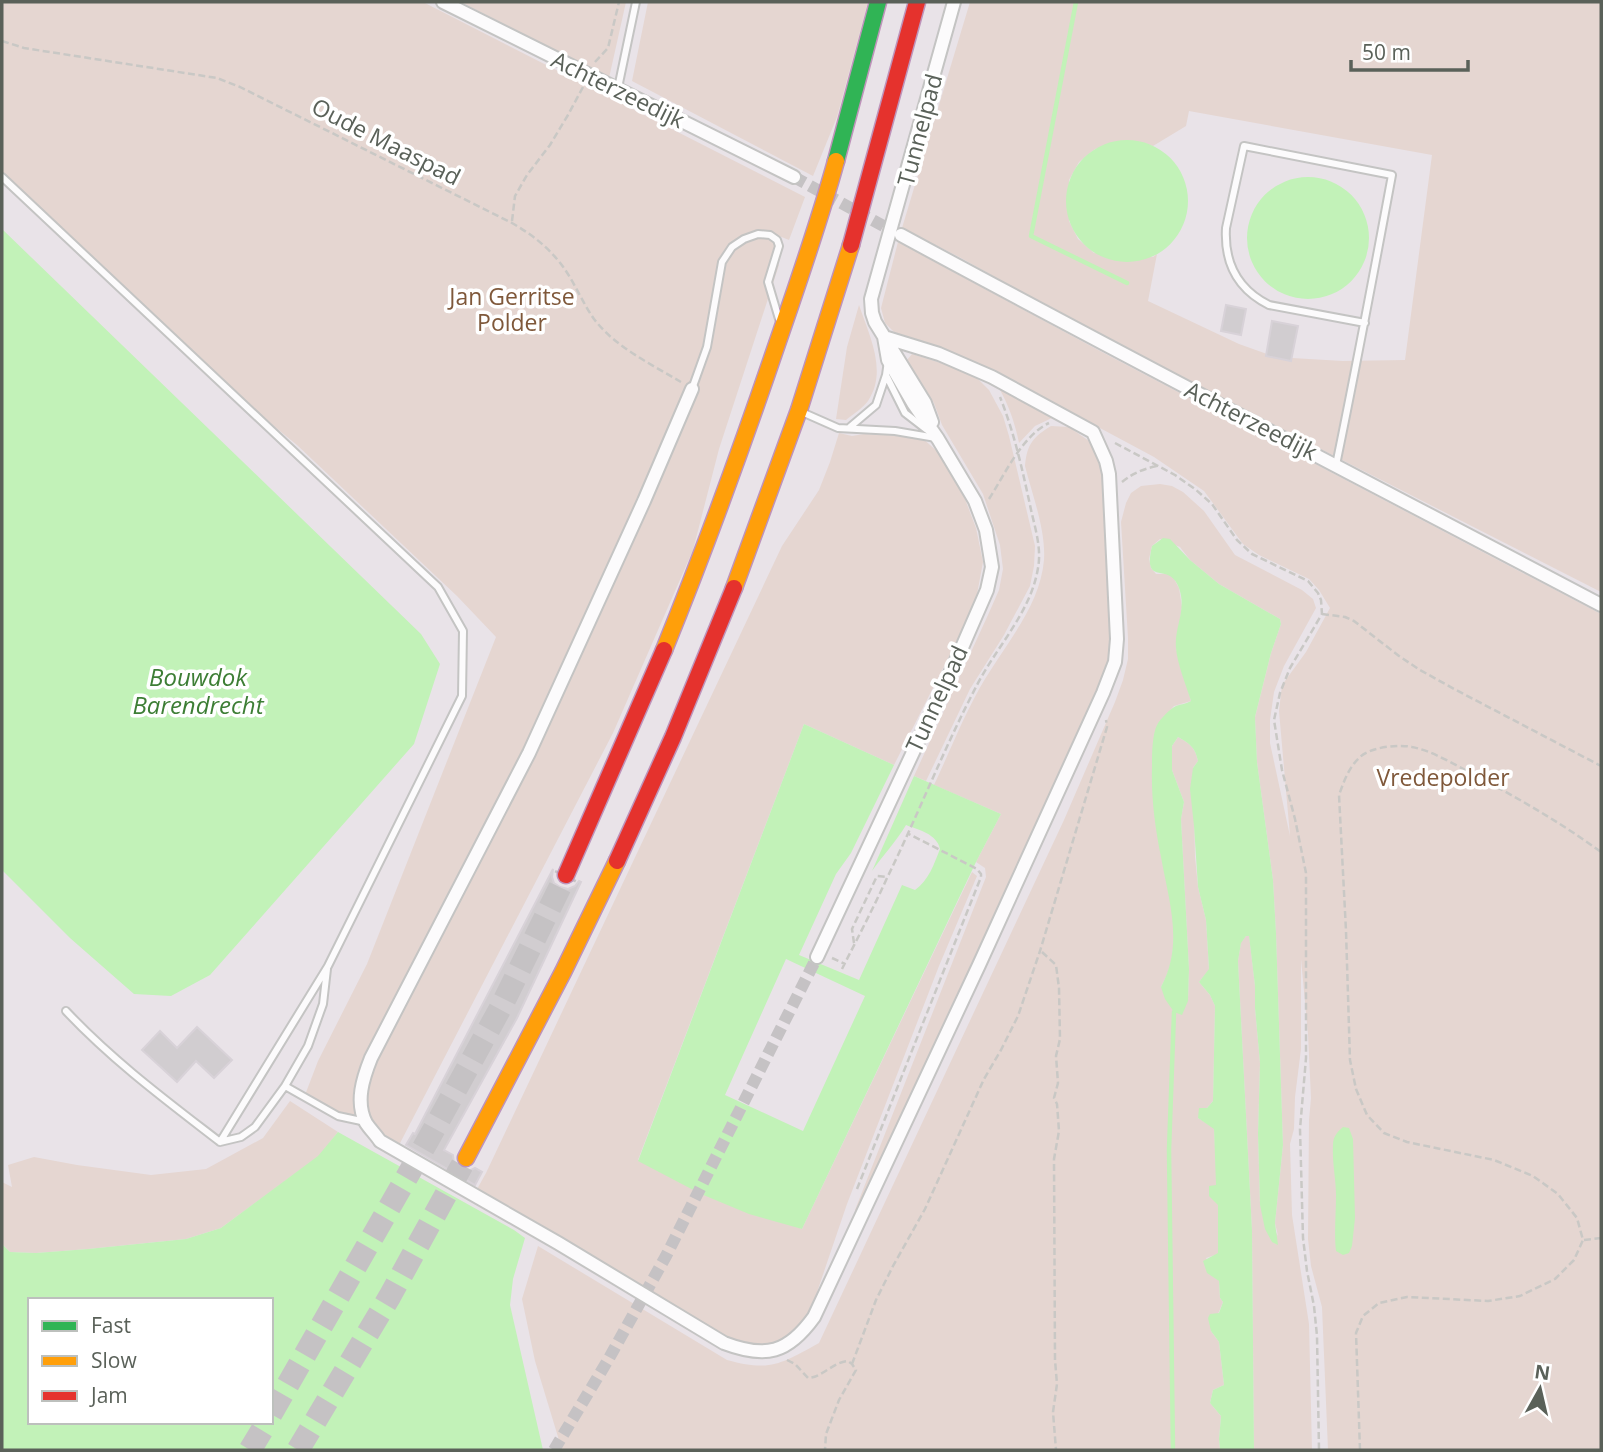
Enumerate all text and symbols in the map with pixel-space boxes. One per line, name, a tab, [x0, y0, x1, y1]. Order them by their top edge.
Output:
scale bar	[1351, 28, 1468, 72]
text: 50 m	[1362, 38, 1411, 66]
street label: Achterzeedijk	[546, 43, 690, 135]
street label: Tunnelpad	[889, 70, 949, 189]
street label: Oude Maaspad	[307, 90, 466, 192]
park label: Jan Gerritse Polder	[447, 280, 575, 338]
street label: Achterzeedijk	[1180, 373, 1323, 467]
street label: Tunnelpad	[897, 640, 975, 757]
water label: Bouwdok Barendrecht	[132, 660, 265, 721]
park label: Vredepolder	[1376, 761, 1510, 793]
legend	[28, 1298, 273, 1424]
text: Fast	[91, 1311, 131, 1339]
text: Slow	[91, 1346, 137, 1374]
north arrow	[1505, 1354, 1575, 1424]
text: N	[1533, 1358, 1552, 1386]
text: Jam	[89, 1381, 128, 1409]

